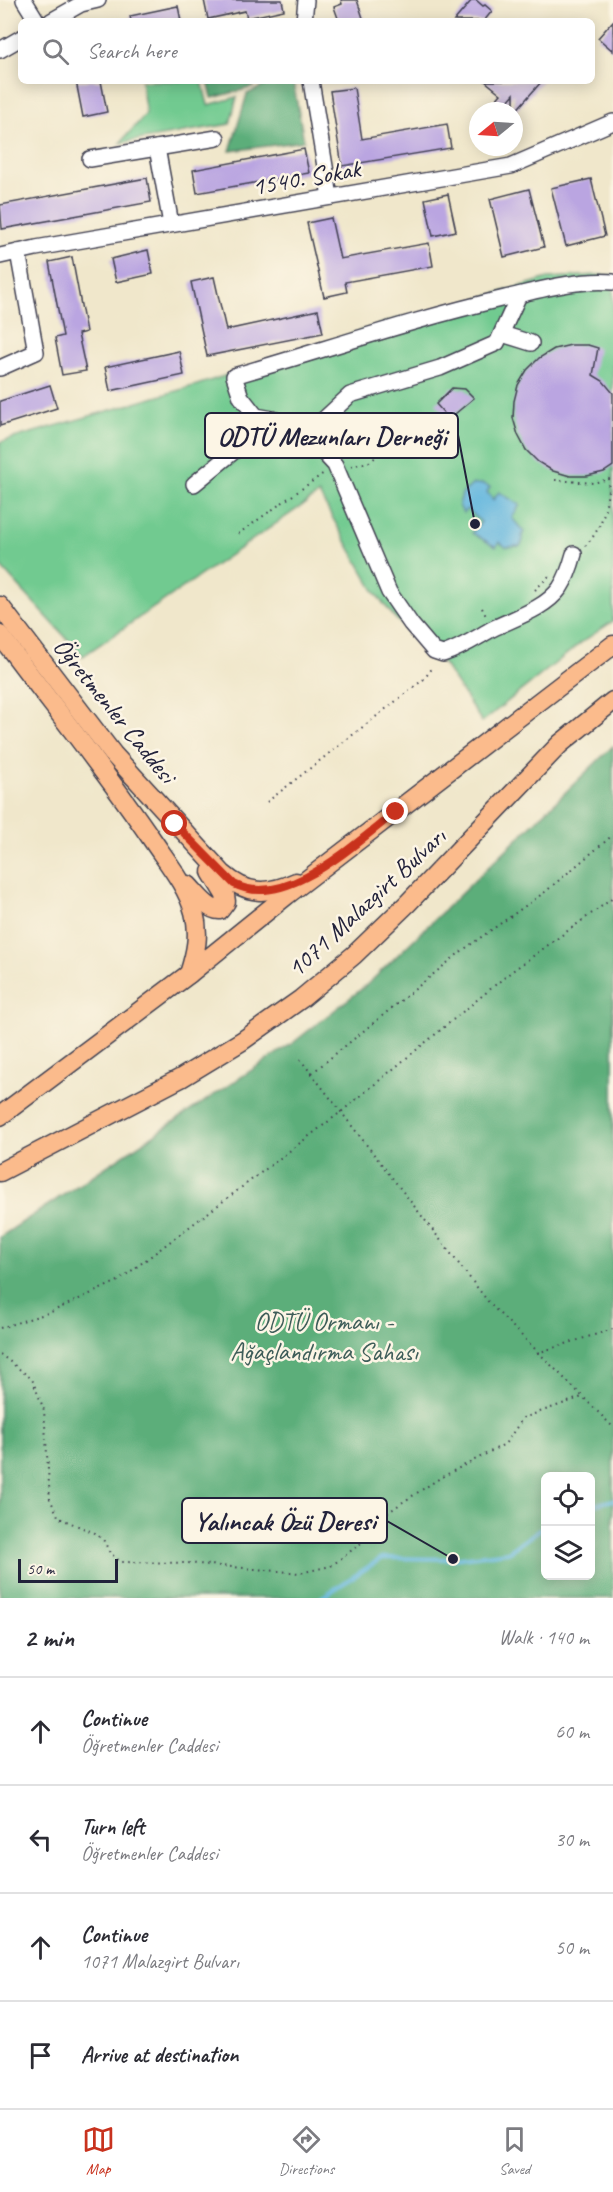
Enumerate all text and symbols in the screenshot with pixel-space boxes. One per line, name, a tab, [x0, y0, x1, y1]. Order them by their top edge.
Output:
search box	[18, 18, 595, 84]
icon: search	[39, 35, 72, 68]
text: Search here	[87, 37, 177, 65]
north arrow	[469, 102, 523, 156]
street label: 1540. Sokak	[249, 151, 364, 203]
callout: ODTÜ Mezunları Derneği	[205, 413, 458, 458]
text: ODTÜ Mezunları Derneği	[217, 419, 450, 453]
street label: Öğretmenler Caddesi	[46, 631, 185, 792]
route end	[382, 798, 408, 824]
route start	[161, 810, 187, 836]
street label: 1071 Malazgirt Bulvarı	[280, 820, 454, 984]
park label: ODTÜ Ormanı - Ağaçlandırma Sahası	[230, 1305, 419, 1368]
map controls	[541, 1472, 595, 1580]
button: locate	[541, 1472, 595, 1526]
callout: Yalıncak Özü Deresi	[182, 1498, 387, 1543]
text: Yalıncak Özü Deresi	[194, 1504, 379, 1538]
button: layers	[541, 1526, 595, 1580]
scale bar	[18, 1556, 118, 1584]
text: 50 m	[27, 1559, 54, 1579]
text: 2 min	[24, 1621, 74, 1654]
text: Walk · 140 m	[499, 1625, 589, 1650]
text: Continue	[81, 1705, 147, 1733]
icon: ahead	[24, 1715, 57, 1748]
text: 60 m	[555, 1719, 589, 1744]
text: Öğretmenler Caddesi	[81, 1733, 218, 1758]
text: Turn left	[81, 1813, 145, 1841]
icon: left	[24, 1823, 57, 1856]
text: 30 m	[555, 1827, 589, 1852]
text: Öğretmenler Caddesi	[81, 1841, 218, 1866]
text: Continue	[81, 1921, 147, 1949]
icon: ahead	[24, 1931, 57, 1964]
text: 50 m	[555, 1935, 589, 1960]
text: 1071 Malazgirt Bulvarı	[81, 1949, 239, 1974]
icon: arrive	[24, 2039, 57, 2072]
text: Arrive at destination	[81, 2041, 238, 2069]
tab: Map	[82, 2123, 115, 2179]
tab: Directions	[279, 2123, 334, 2179]
tab: Saved	[498, 2123, 531, 2179]

